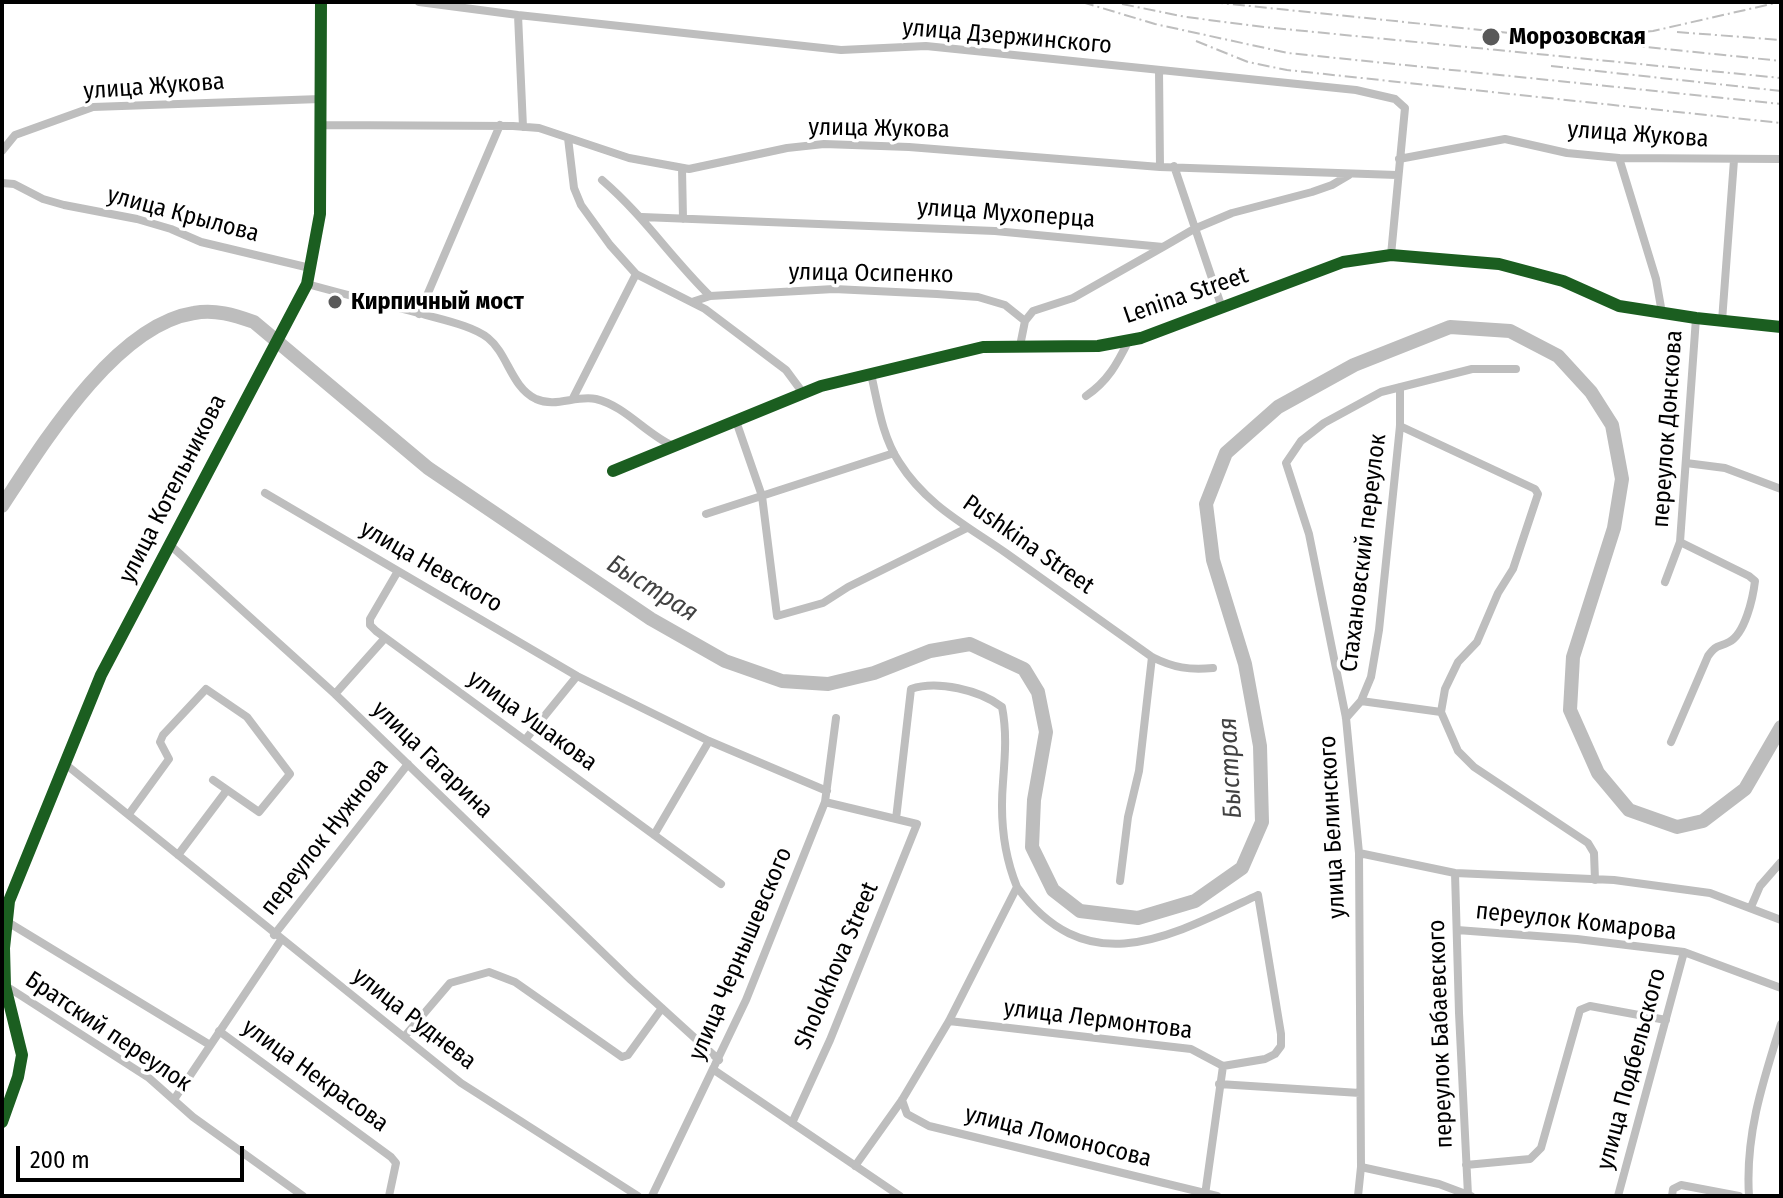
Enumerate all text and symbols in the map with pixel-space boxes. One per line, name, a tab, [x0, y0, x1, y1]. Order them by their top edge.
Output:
street label: улица Дзержинского	[901, 13, 1113, 61]
place label: Морозовская	[1509, 23, 1646, 51]
marker: Морозовская	[1480, 26, 1502, 48]
street label: улица Жукова	[83, 68, 225, 106]
street label: улица Жукова	[808, 113, 950, 145]
street label: улица Жукова	[1567, 116, 1709, 154]
street label: улица Крылова	[104, 181, 262, 249]
street label: улица Мухоперца	[916, 193, 1096, 235]
street label: улица Осипенко	[788, 258, 954, 290]
street label: Lenina Street	[1120, 261, 1252, 331]
place label: Кирпичный мост	[351, 288, 524, 316]
marker: Кирпичный мост	[326, 293, 344, 311]
street label: переулок Донскова	[1647, 329, 1689, 529]
street label: улица Котельникова	[113, 390, 233, 588]
street label: Стахановский переулок	[1335, 432, 1393, 674]
street label: Pushkina Street	[957, 489, 1099, 601]
street label: улица Невского	[355, 515, 507, 619]
water label: Быстрая	[601, 549, 703, 629]
street label: улица Ушакова	[462, 664, 602, 778]
street label: улица Гагарина	[366, 695, 498, 825]
water label: Быстрая	[1213, 717, 1249, 819]
street label: улица Белинского	[1314, 735, 1352, 919]
street label: переулок Нужнова	[255, 753, 395, 921]
street label: улица Чернышевского	[683, 843, 799, 1065]
street label: Sholokhova Street	[789, 878, 885, 1054]
street label: переулок Комарова	[1474, 897, 1678, 947]
street label: переулок Бабаевского	[1423, 919, 1459, 1149]
street label: улица Руднева	[346, 962, 482, 1076]
street label: улица Подбельского	[1591, 965, 1673, 1173]
street label: Братский переулок	[19, 966, 197, 1098]
street label: улица Лермонтова	[1002, 994, 1194, 1046]
street label: улица Некрасова	[236, 1013, 394, 1139]
street label: улица Ломоносова	[962, 1100, 1154, 1174]
scale bar	[20, 1130, 248, 1180]
text: 200 m	[30, 1146, 90, 1174]

